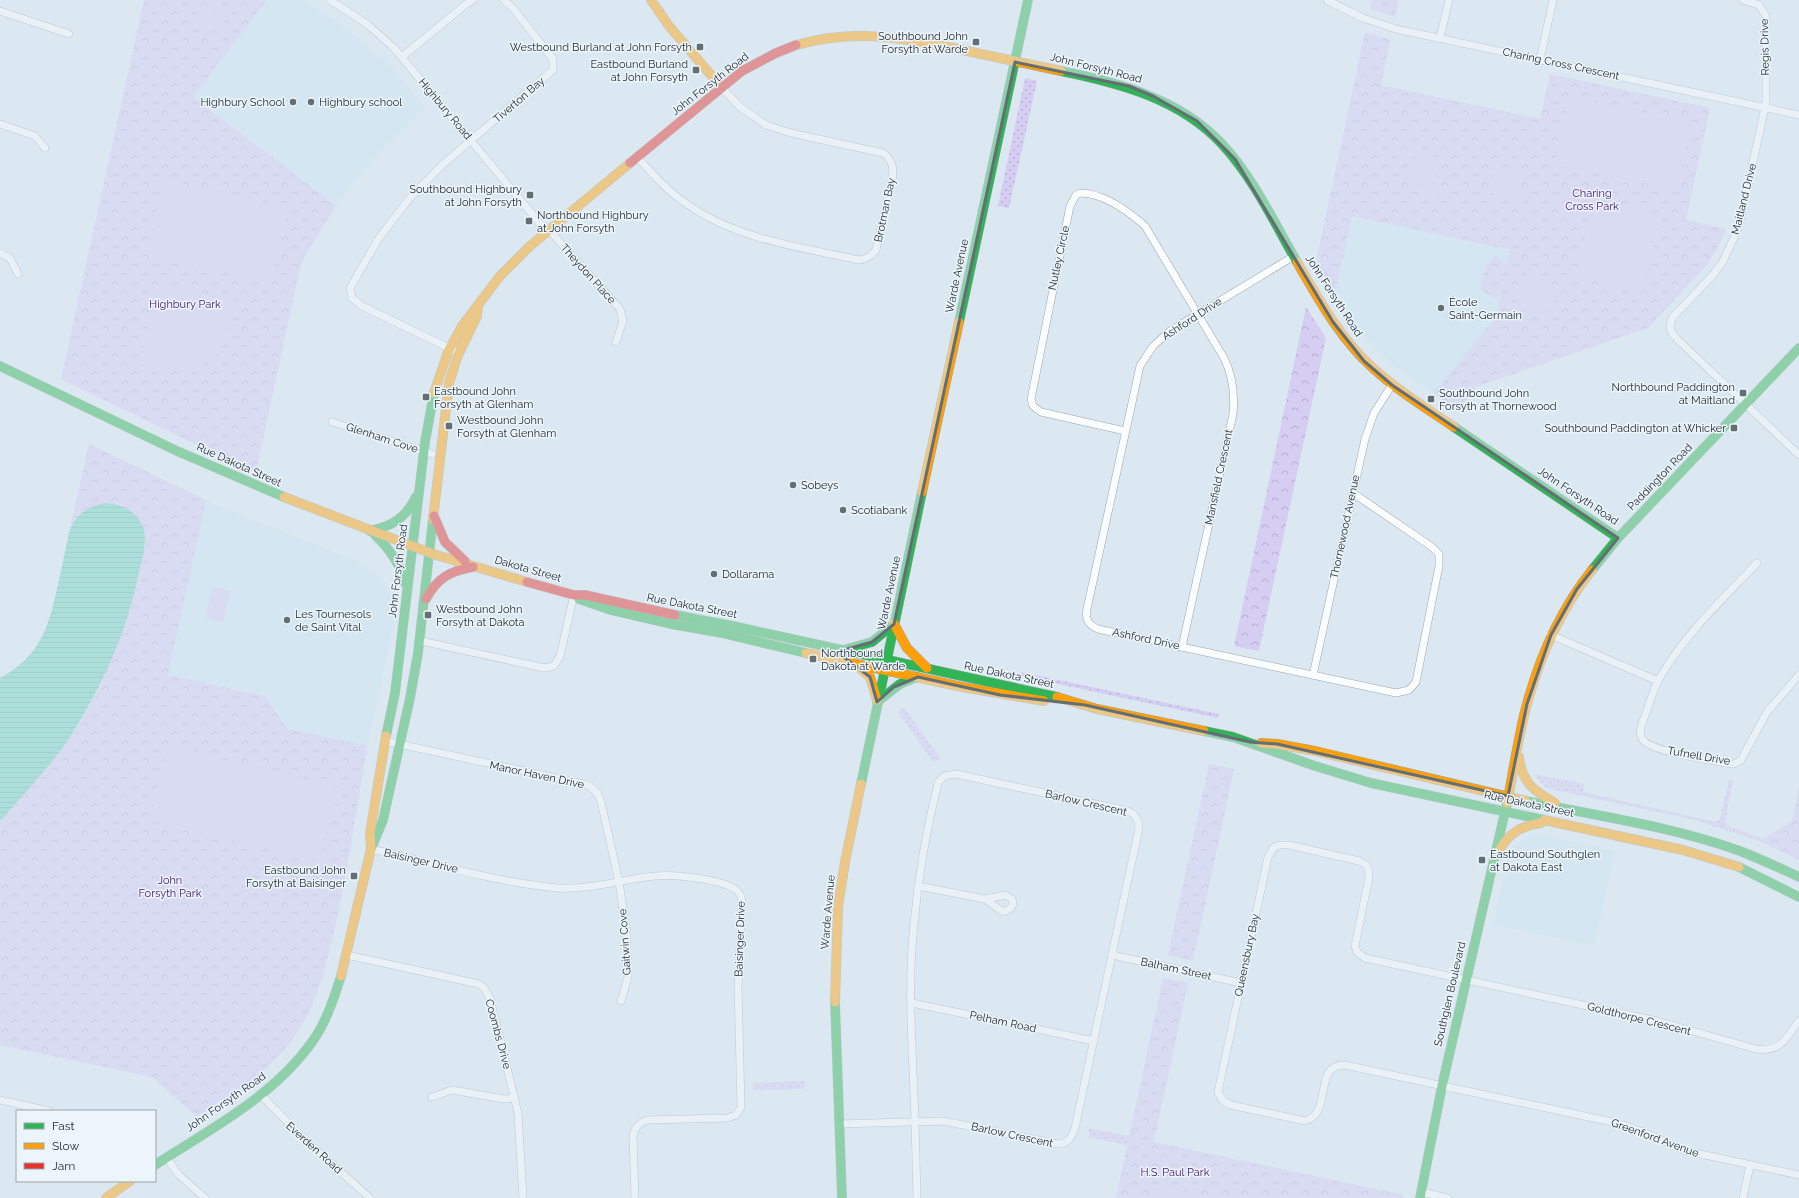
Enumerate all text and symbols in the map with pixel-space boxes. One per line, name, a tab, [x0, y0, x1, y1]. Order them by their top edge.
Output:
street label: Regis Drive	[1758, 18, 1772, 76]
place label: Southbound John Forsyth at Warde	[878, 30, 969, 56]
marker: Southbound John Forsyth at Warde	[971, 37, 981, 47]
place label: Westbound Burland at John Forsyth	[510, 41, 692, 54]
marker: Westbound Burland at John Forsyth	[695, 42, 705, 52]
street label: Charing Cross Crescent	[1501, 45, 1621, 83]
street label: John Forsyth Road	[669, 50, 751, 118]
street label: John Forsyth Road	[1049, 50, 1143, 86]
place label: Eastbound Burland at John Forsyth	[590, 58, 688, 84]
marker: Eastbound Burland at John Forsyth	[691, 65, 701, 75]
street label: Tiverton Bay	[491, 74, 547, 126]
street label: Highbury Road	[416, 76, 474, 142]
place label: Highbury School	[200, 96, 285, 109]
place label: Highbury school	[319, 96, 402, 109]
marker: Highbury School	[288, 97, 298, 107]
marker: Highbury school	[306, 97, 316, 107]
street label: Maitland Drive	[1729, 162, 1759, 236]
street label: Brotman Bay	[872, 177, 898, 243]
place label: Southbound Highbury at John Forsyth	[409, 183, 522, 209]
park label: Charing Cross Park	[1565, 187, 1619, 213]
marker: Southbound Highbury at John Forsyth	[525, 190, 535, 200]
place label: Northbound Highbury at John Forsyth	[537, 209, 649, 235]
marker: Northbound Highbury at John Forsyth	[524, 216, 534, 226]
street label: Nutley Circle	[1046, 224, 1072, 291]
street label: Warde Avenue	[943, 237, 971, 314]
street label: Theydon Place	[558, 241, 619, 307]
street label: John Forsyth Road	[1303, 253, 1365, 339]
street label: Ashford Drive	[1160, 295, 1225, 343]
place label: École Saint-Germain	[1449, 295, 1522, 322]
park label: Highbury Park	[149, 298, 221, 311]
marker: École Saint-Germain	[1436, 303, 1446, 313]
place label: Northbound Paddington at Maitland	[1612, 381, 1735, 407]
place label: Eastbound John Forsyth at Glenham	[434, 385, 533, 411]
place label: Southbound John Forsyth at Thornewood	[1439, 387, 1557, 413]
marker: Northbound Paddington at Maitland	[1738, 388, 1748, 398]
marker: Eastbound John Forsyth at Glenham	[421, 392, 431, 402]
marker: Southbound John Forsyth at Thornewood	[1426, 394, 1436, 404]
place label: Westbound John Forsyth at Glenham	[457, 414, 556, 440]
street label: Glenham Cove	[344, 420, 420, 456]
marker: Westbound John Forsyth at Glenham	[444, 421, 454, 431]
place label: Southbound Paddington at Whicker	[1545, 422, 1726, 435]
marker: Southbound Paddington at Whicker	[1729, 423, 1739, 433]
street label: Mansfield Crescent	[1203, 428, 1236, 526]
street label: Rue Dakota Street	[194, 440, 284, 490]
street label: Paddington Road	[1625, 441, 1695, 513]
street label: John Forsyth Road	[1535, 464, 1621, 528]
street label: Thornewood Avenue	[1328, 473, 1362, 580]
place label: Sobeys	[801, 479, 838, 492]
marker: Sobeys	[788, 480, 798, 490]
place label: Scotiabank	[851, 504, 907, 517]
marker: Scotiabank	[838, 505, 848, 515]
street label: John Forsyth Road	[386, 523, 410, 619]
street label: Dakota Street	[493, 553, 563, 585]
street label: Warde Avenue	[875, 554, 903, 631]
place label: Dollarama	[722, 568, 774, 581]
marker: Dollarama	[709, 569, 719, 579]
street label: Rue Dakota Street	[646, 591, 739, 621]
place label: Westbound John Forsyth at Dakota	[436, 603, 525, 629]
place label: Les Tournesols de Saint Vital	[295, 608, 371, 634]
marker: Westbound John Forsyth at Dakota	[423, 610, 433, 620]
marker: Les Tournesols de Saint Vital	[282, 615, 292, 625]
street label: Ashford Drive	[1111, 626, 1181, 653]
place label: Northbound Dakota at Warde	[821, 647, 906, 673]
marker: Northbound Dakota at Warde	[808, 654, 818, 664]
street label: Rue Dakota Street	[963, 659, 1055, 691]
street label: Tufnell Drive	[1667, 744, 1732, 768]
street label: Manor Haven Drive	[488, 759, 586, 791]
street label: Barlow Crescent	[1044, 787, 1128, 819]
street label: Rue Dakota Street	[1483, 788, 1575, 820]
street label: Baisinger Drive	[383, 846, 460, 876]
place label: Eastbound Southglen at Dakota East	[1490, 848, 1600, 874]
marker: Eastbound Southglen at Dakota East	[1477, 855, 1487, 865]
place label: Eastbound John Forsyth at Baisinger	[246, 864, 346, 890]
marker: Eastbound John Forsyth at Baisinger	[349, 871, 359, 881]
park label: John Forsyth Park	[138, 874, 202, 900]
street label: Warde Avenue	[818, 874, 838, 950]
street label: Baisinger Drive	[732, 900, 748, 977]
street label: Gaitwin Cove	[616, 908, 634, 976]
street label: Queensbury Bay	[1232, 912, 1262, 998]
street label: Southglen Boulevard	[1432, 940, 1468, 1048]
street label: Balham Street	[1139, 955, 1213, 983]
street label: Coombs Drive	[482, 998, 514, 1071]
street label: Goldthorpe Crescent	[1586, 1000, 1692, 1038]
street label: Pelham Road	[968, 1009, 1038, 1035]
street label: John Forsyth Road	[184, 1070, 268, 1134]
legend	[16, 1110, 156, 1182]
street label: Greenford Avenue	[1609, 1116, 1701, 1160]
text: Fast	[52, 1119, 75, 1133]
street label: Everden Road	[283, 1119, 345, 1177]
street label: Barlow Crescent	[970, 1120, 1054, 1150]
text: Slow	[52, 1139, 79, 1153]
text: Jam	[52, 1159, 75, 1173]
park label: H.S. Paul Park	[1141, 1166, 1210, 1179]

